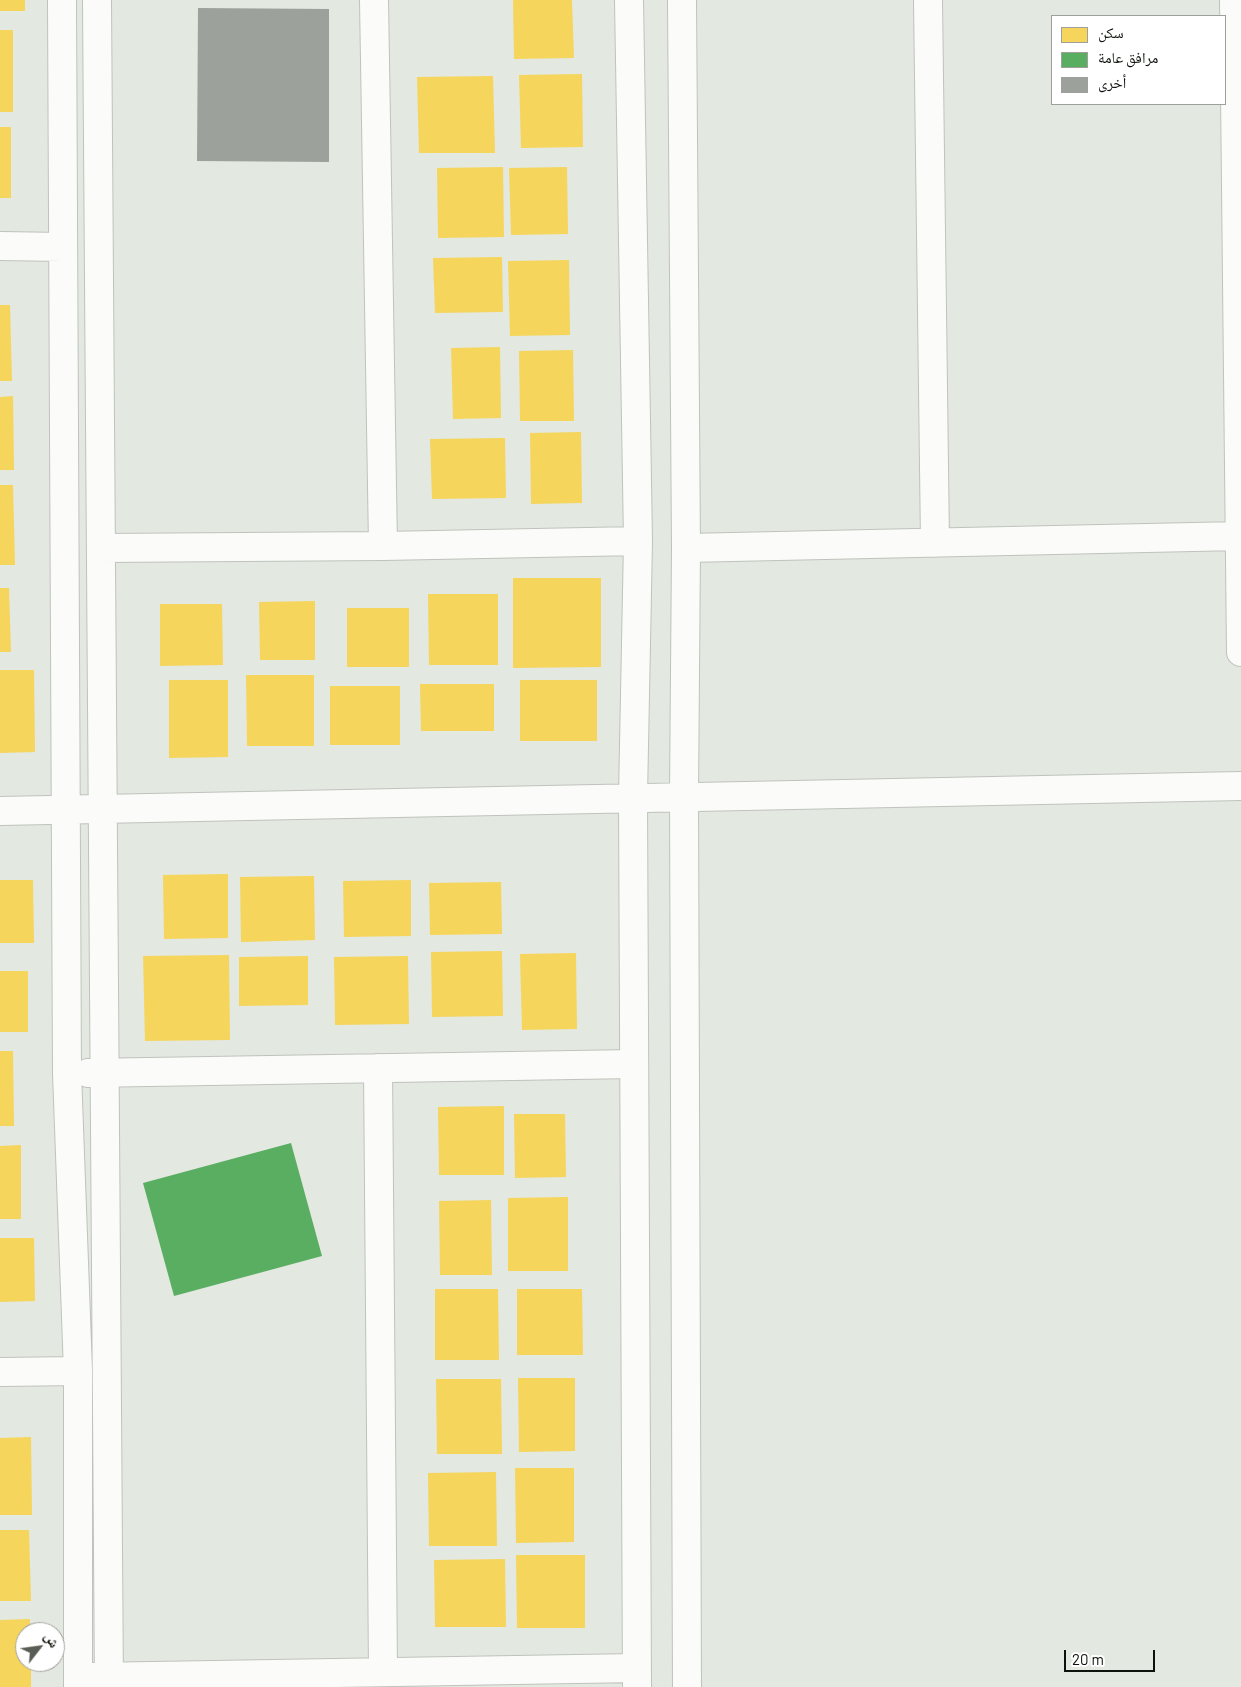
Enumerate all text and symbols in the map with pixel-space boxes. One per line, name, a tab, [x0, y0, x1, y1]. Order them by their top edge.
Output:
legend	[1051, 15, 1226, 105]
text: سكن	[1098, 23, 1124, 41]
text: مرافق عامة	[1098, 48, 1158, 66]
text: أخرى	[1098, 73, 1126, 91]
north arrow	[15, 1622, 65, 1672]
text: ش	[41, 1629, 64, 1650]
scale bar	[1066, 1640, 1157, 1672]
text: 20 m	[1072, 1650, 1104, 1668]

